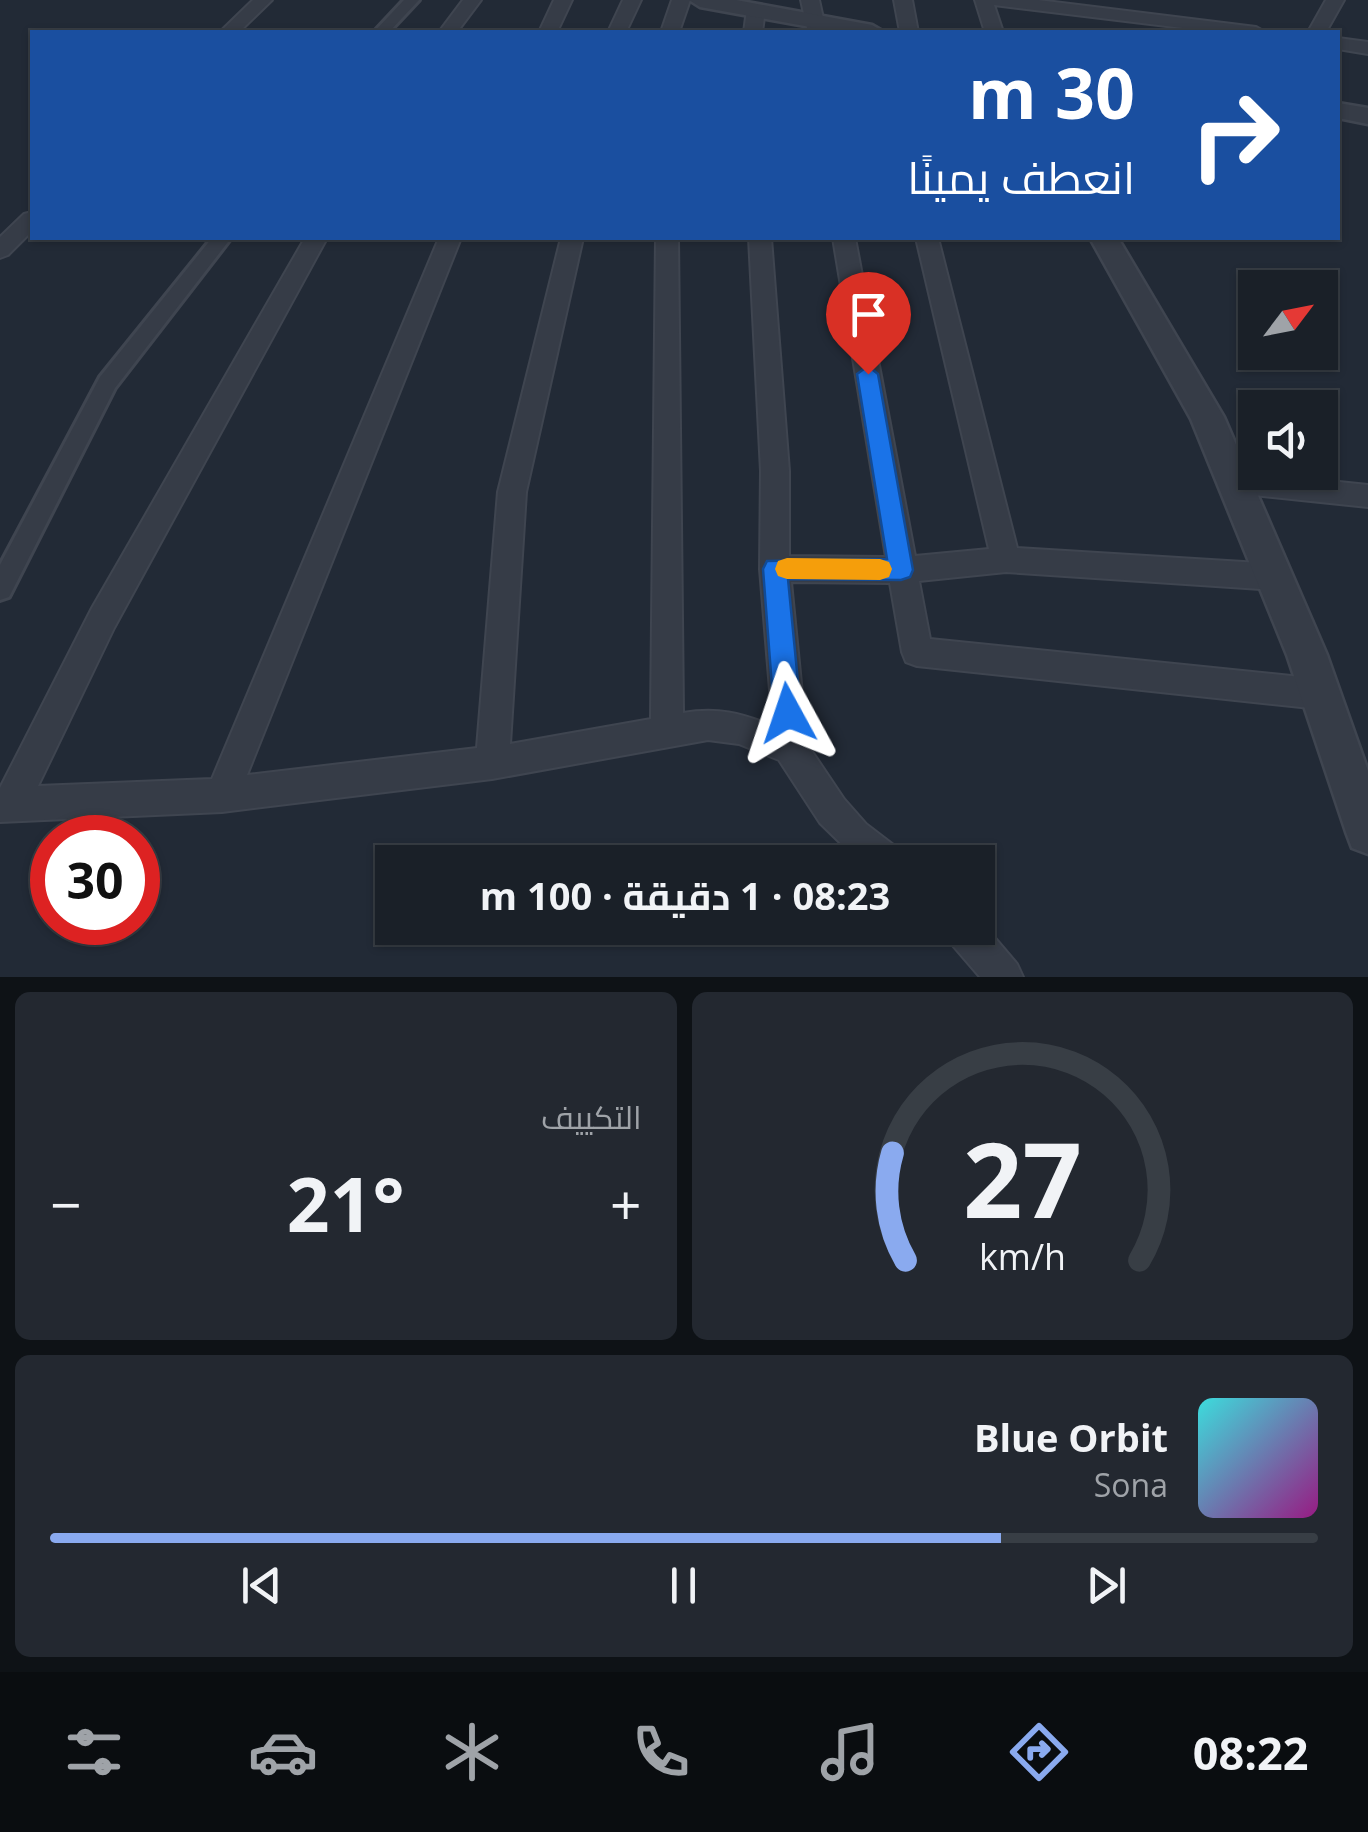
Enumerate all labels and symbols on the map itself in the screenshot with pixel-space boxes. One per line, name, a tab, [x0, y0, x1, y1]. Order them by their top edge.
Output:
north arrow	[1238, 270, 1338, 370]
pin	[826, 272, 911, 375]
position arrow	[736, 661, 840, 765]
speed limit sign: 30	[30, 815, 160, 945]

